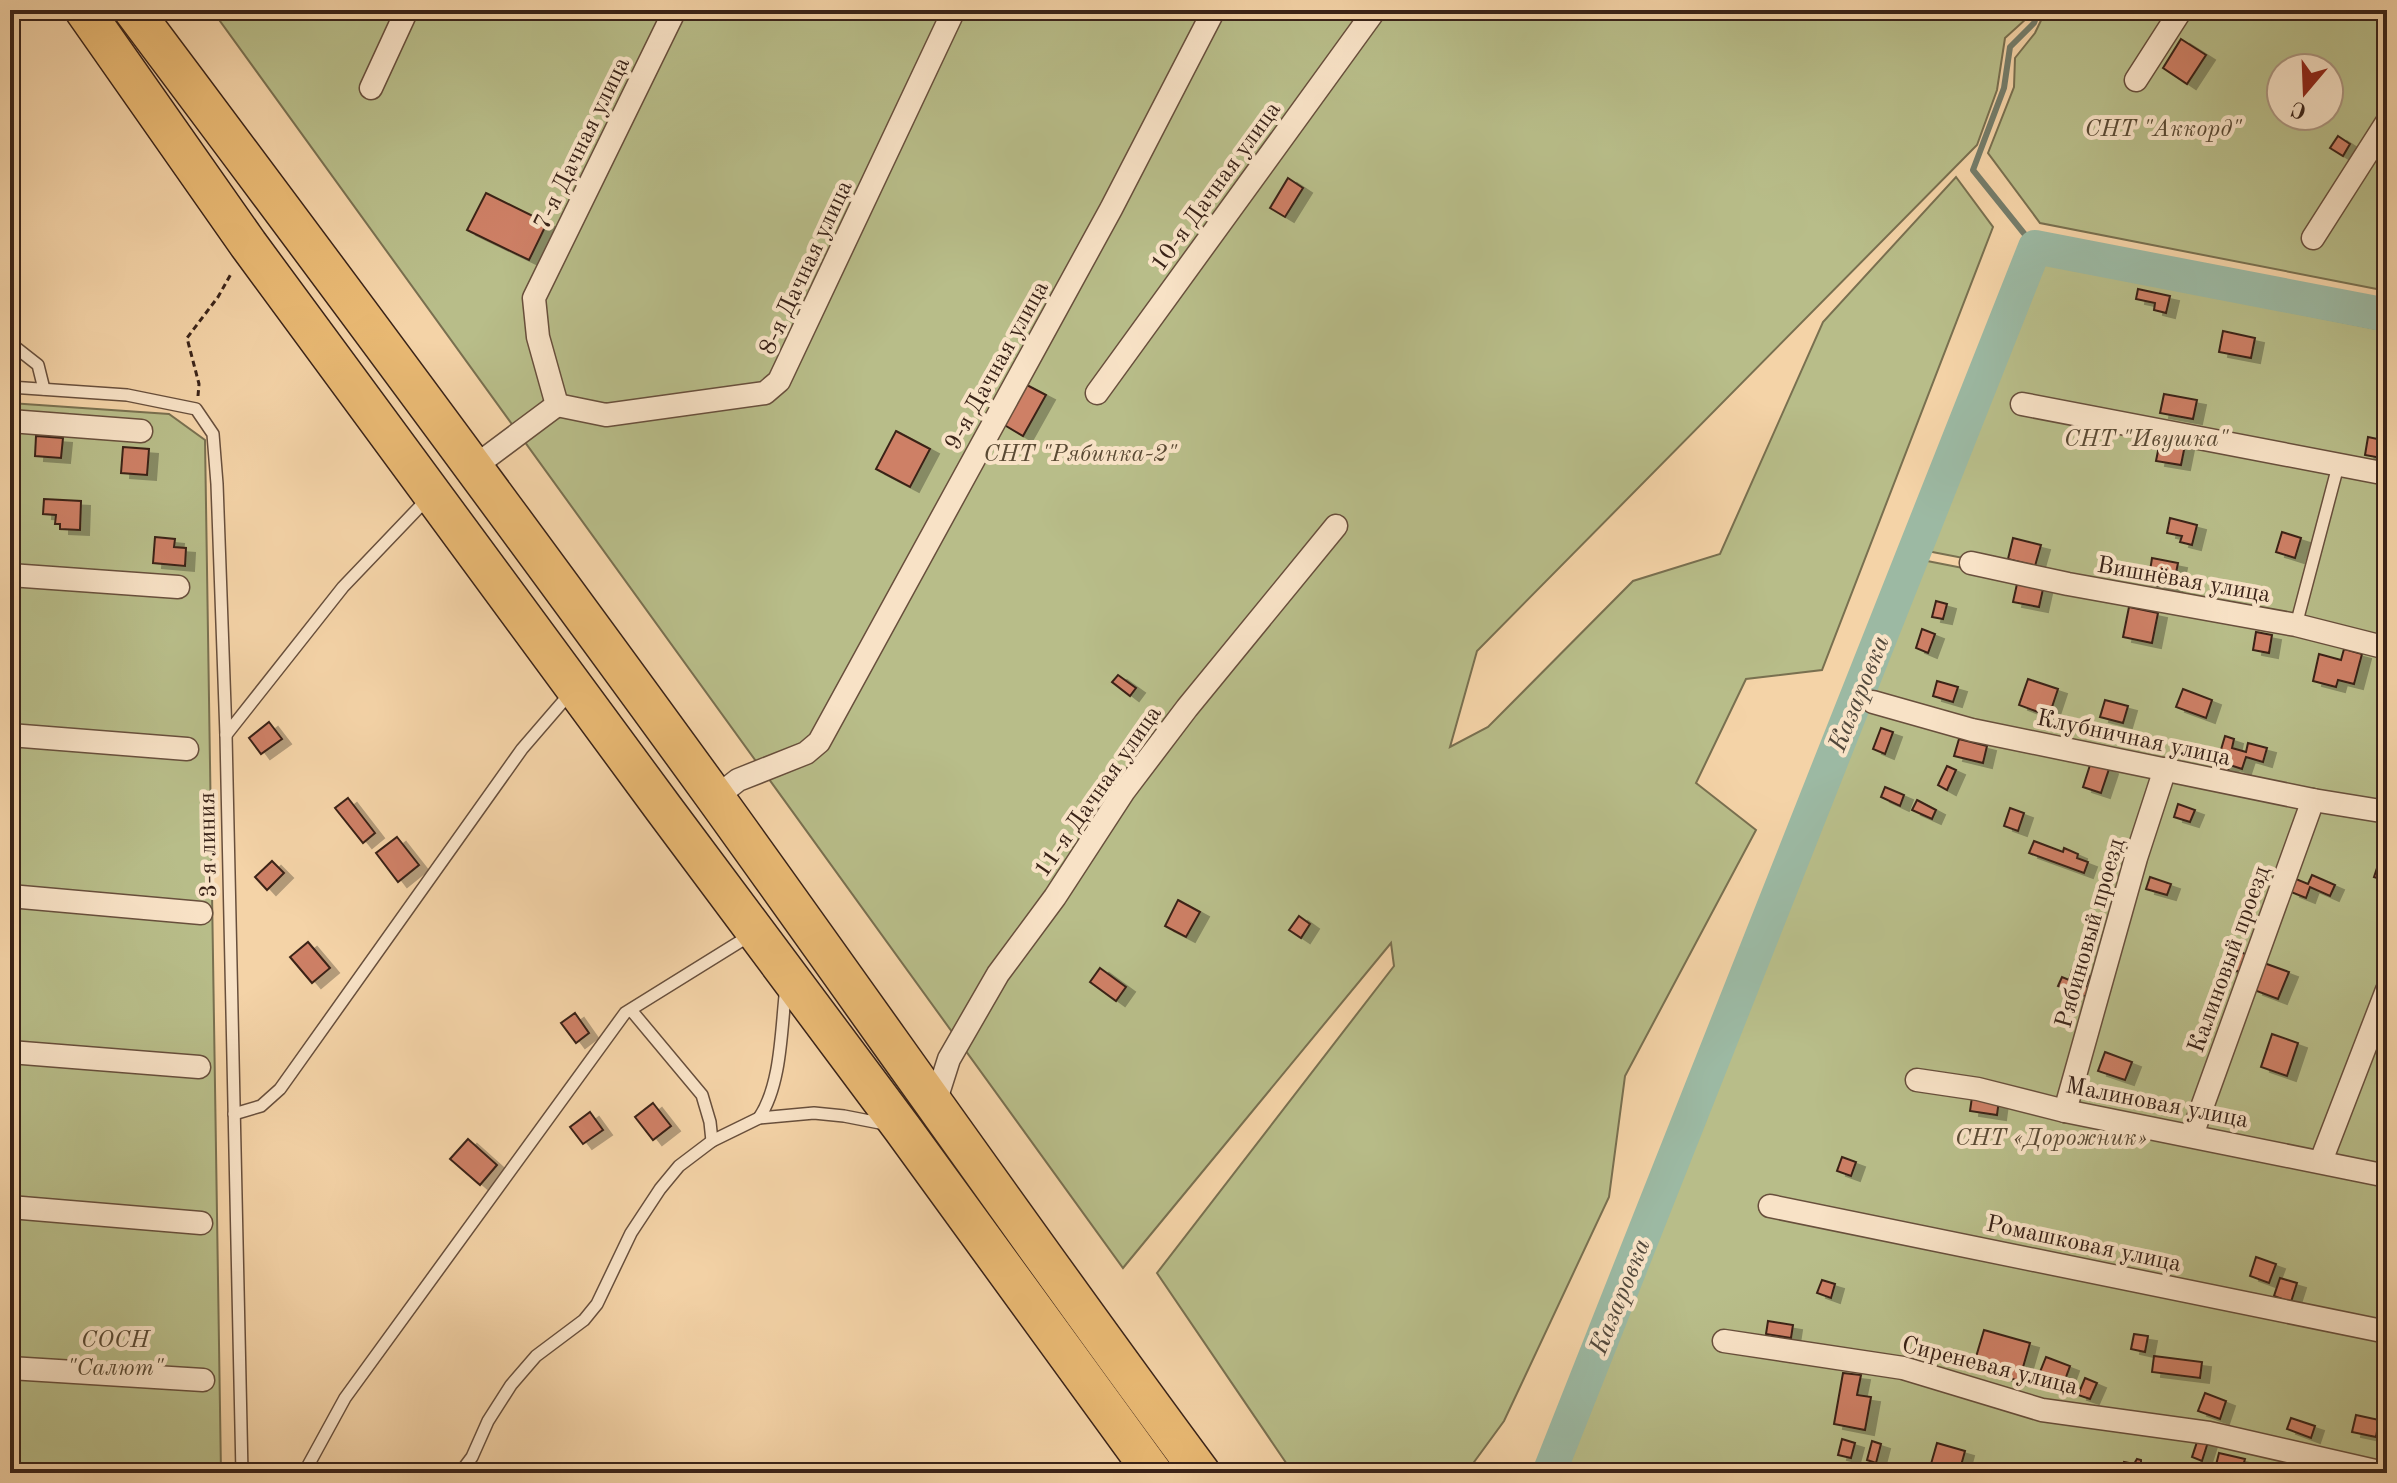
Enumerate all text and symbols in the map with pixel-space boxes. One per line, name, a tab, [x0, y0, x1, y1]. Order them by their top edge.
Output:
north arrow	[2265, 52, 2345, 132]
street label: 7-я Дачная улица	[531, 53, 635, 234]
text: С	[2289, 96, 2310, 122]
street label: 10-я Дачная улица	[1147, 98, 1286, 276]
park label: СНТ "Аккорд"	[2084, 118, 2243, 142]
street label: 8-я Дачная улица	[756, 177, 858, 359]
street label: 9-я Дачная улица	[941, 277, 1054, 455]
park label: СНТ "Ивушка"	[2064, 428, 2230, 452]
park label: СНТ "Рябинка-2"	[983, 443, 1178, 467]
street label: Вишнёвая улица	[2095, 554, 2273, 608]
water label: Казаровка	[1825, 632, 1895, 756]
street label: 11-я Дачная улица	[1031, 702, 1167, 882]
street label: Клубничная улица	[2034, 707, 2233, 771]
street label: 3-я линия	[196, 792, 222, 898]
street label: Рябиновый проезд	[2052, 836, 2130, 1031]
street label: Калиновый проезд	[2185, 863, 2275, 1056]
street label: Малиновая улица	[2063, 1074, 2250, 1134]
park label: СНТ «Дорожник»	[1955, 1127, 2147, 1151]
street label: Ромашковая улица	[1984, 1213, 2183, 1277]
water label: Казаровка	[1586, 1235, 1656, 1359]
park label: СОСН "Салют"	[67, 1329, 165, 1381]
street label: Сиреневая улица	[1899, 1333, 2080, 1400]

